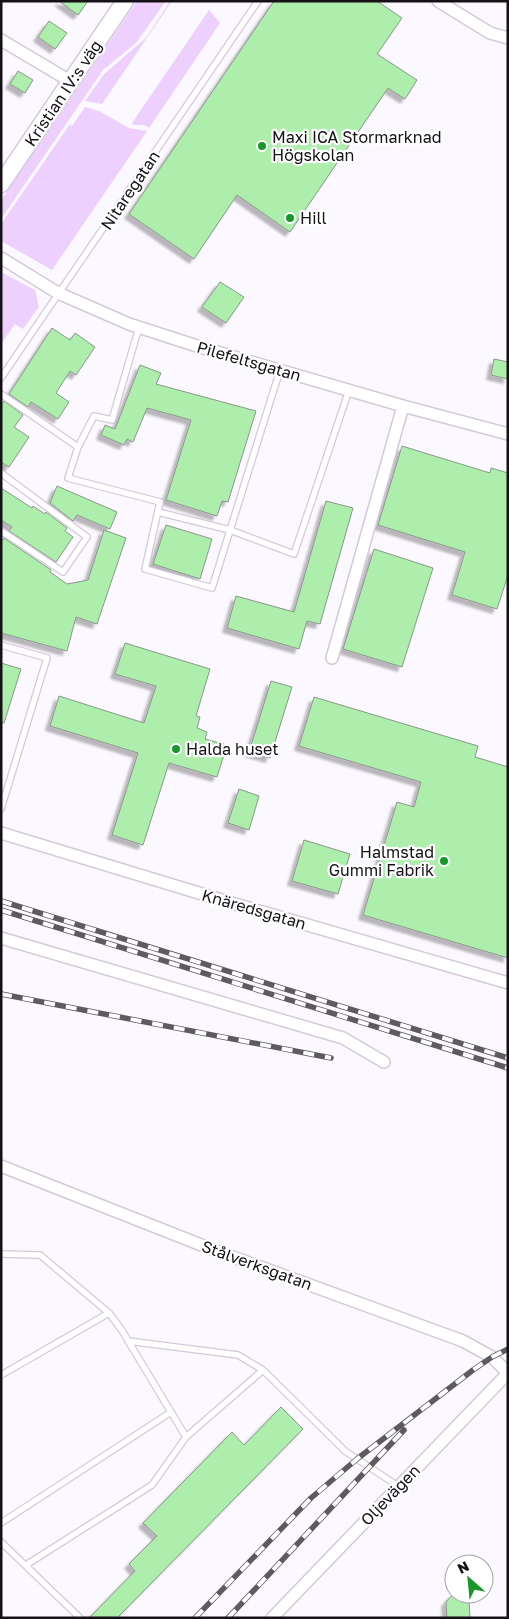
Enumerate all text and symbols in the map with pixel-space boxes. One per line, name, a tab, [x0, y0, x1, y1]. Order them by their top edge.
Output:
street label: Kristian IV:s väg	[20, 36, 106, 150]
place label: Maxi ICA Stormarknad Högskolan	[272, 127, 442, 165]
marker: Maxi ICA Stormarknad Högskolan	[256, 140, 268, 152]
street label: Nitaregatan	[96, 147, 164, 233]
place label: Hill	[300, 208, 327, 228]
marker: Hill	[284, 212, 296, 224]
street label: Pilefeltsgatan	[195, 337, 303, 385]
place label: Halda huset	[186, 739, 279, 759]
marker: Halda huset	[170, 743, 182, 755]
place label: Halmstad Gummi Fabrik	[329, 842, 434, 880]
marker: Halmstad Gummi Fabrik	[438, 855, 450, 867]
street label: Knäredsgatan	[200, 885, 308, 933]
street label: Stålverksgatan	[199, 1236, 315, 1294]
street label: Oljevägen	[356, 1460, 424, 1530]
north arrow	[444, 1554, 494, 1604]
text: N	[454, 1557, 471, 1577]

